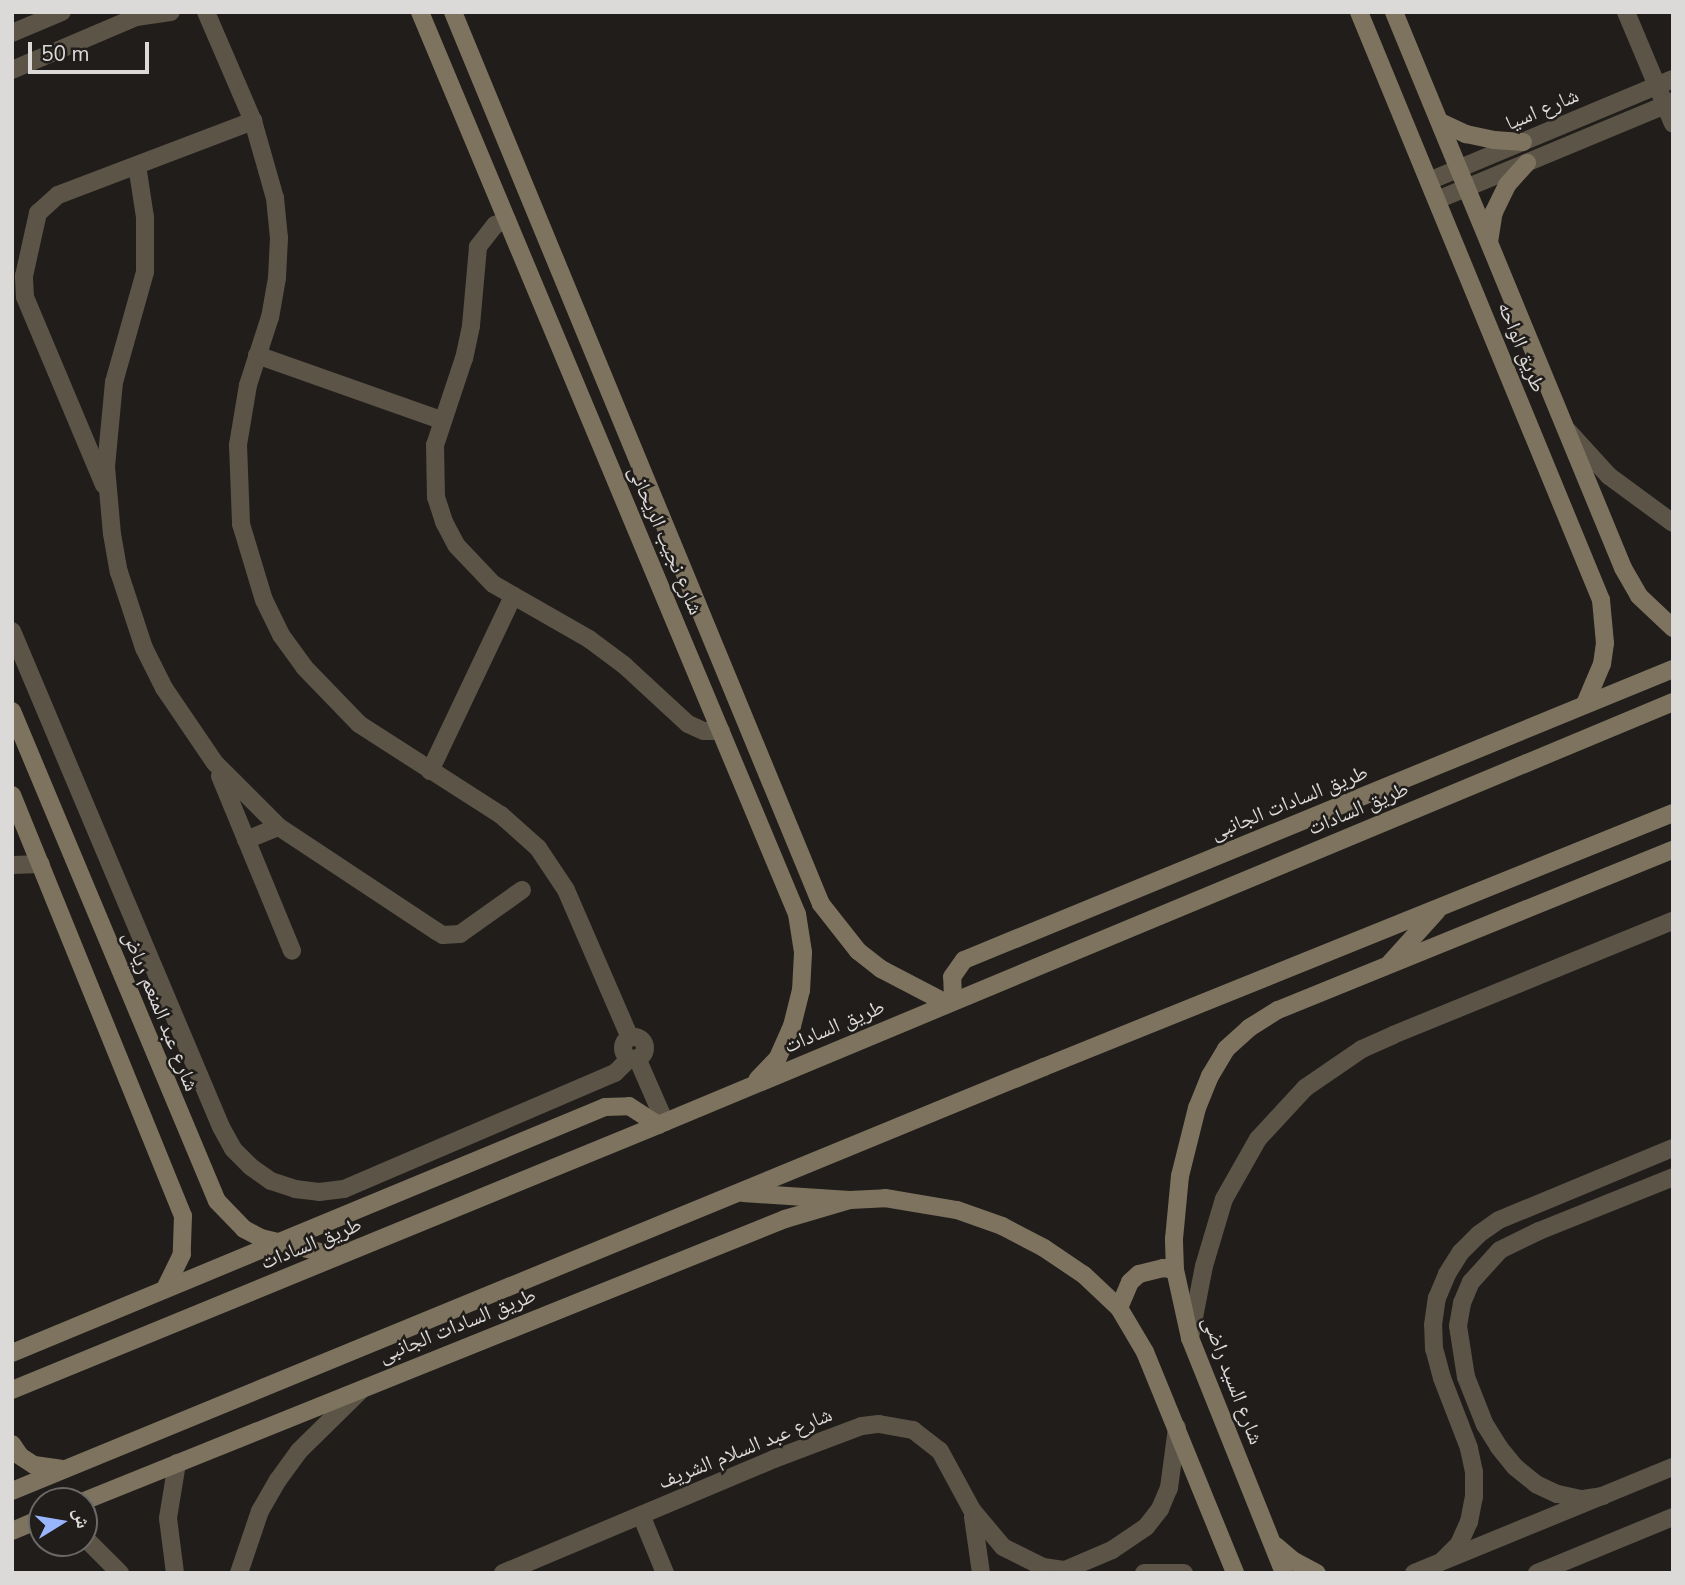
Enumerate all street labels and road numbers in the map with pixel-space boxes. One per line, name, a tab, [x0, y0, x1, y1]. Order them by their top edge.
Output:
street label: شارع اسيا	[1502, 82, 1582, 136]
street label: طريق الواحه	[1492, 298, 1552, 396]
street label: شارع نجيب الريحانى	[623, 462, 709, 618]
street label: طريق السادات الجانبى	[1207, 759, 1371, 845]
street label: طريق السادات	[1304, 775, 1412, 841]
street label: شارع عبد المنعم رياض	[117, 927, 205, 1095]
street label: طريق السادات	[780, 993, 888, 1059]
street label: طريق السادات	[257, 1211, 365, 1275]
street label: طريق السادات الجانبى	[375, 1282, 539, 1368]
street label: شارع السيد راضى	[1197, 1312, 1269, 1448]
street label: شارع عبد السلام الشريف	[654, 1402, 836, 1494]

